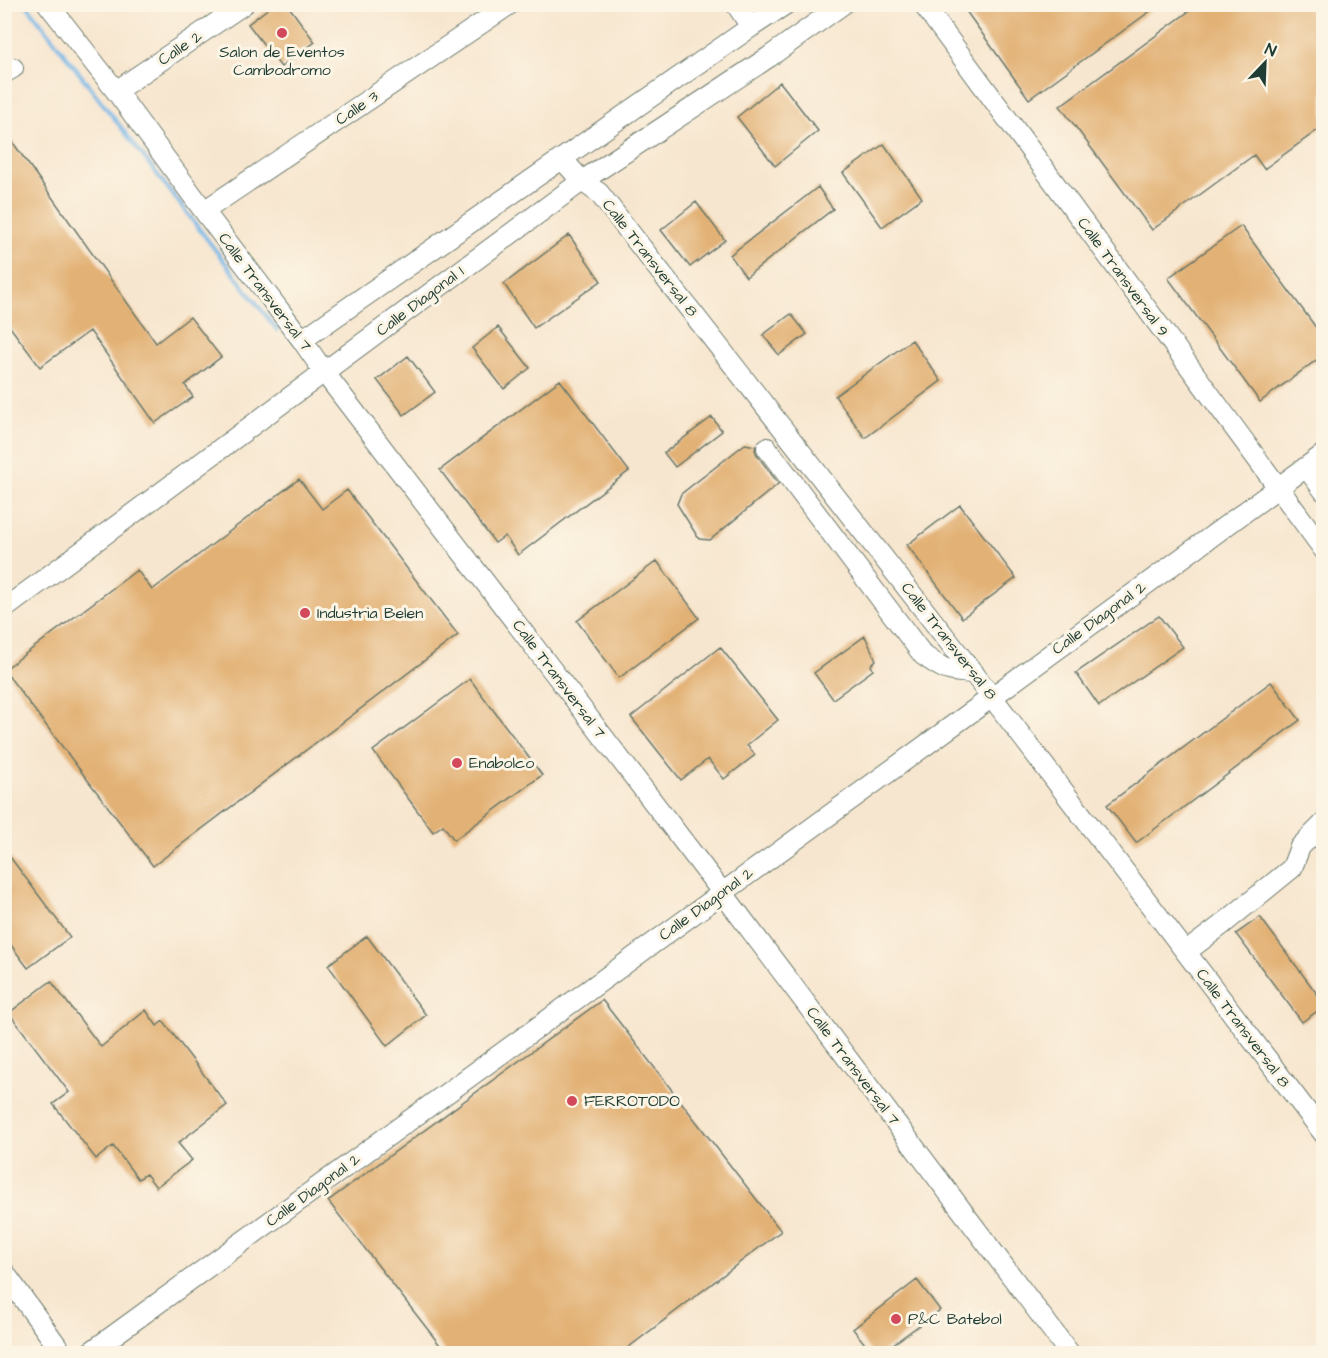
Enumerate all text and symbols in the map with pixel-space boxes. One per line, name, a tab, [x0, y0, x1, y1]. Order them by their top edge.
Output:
street label: Calle 2	[154, 25, 206, 71]
marker: Salon de Eventos Cambodromo	[275, 26, 289, 40]
north arrow	[1235, 33, 1295, 93]
text: N	[1262, 38, 1279, 62]
place label: Salon de Eventos Cambodromo	[219, 41, 345, 81]
street label: Calle 3	[331, 86, 383, 130]
street label: Calle Transversal 8	[597, 195, 703, 321]
street label: Calle Transversal 9	[1072, 213, 1174, 341]
street label: Calle Transversal 7	[213, 228, 317, 356]
street label: Calle Diagonal 1	[372, 261, 469, 342]
street label: Calle Diagonal 2	[1047, 576, 1151, 661]
street label: Calle Transversal 8	[896, 578, 1002, 704]
place label: Industria Belen	[317, 602, 423, 624]
marker: Industria Belen	[298, 606, 312, 620]
street label: Calle Transversal 7	[507, 615, 611, 743]
place label: Enabolco	[469, 752, 534, 774]
marker: Enabolco	[450, 756, 464, 770]
street label: Calle Diagonal 2	[654, 862, 758, 947]
street label: Calle Transversal 8	[1191, 964, 1295, 1092]
street label: Calle Transversal 7	[801, 1002, 905, 1130]
place label: FERROTODO	[584, 1090, 680, 1112]
marker: FERROTODO	[565, 1094, 579, 1108]
street label: Calle Diagonal 2	[261, 1148, 365, 1233]
place label: P&C Batebol	[908, 1308, 1002, 1330]
marker: P&C Batebol	[889, 1312, 903, 1326]

